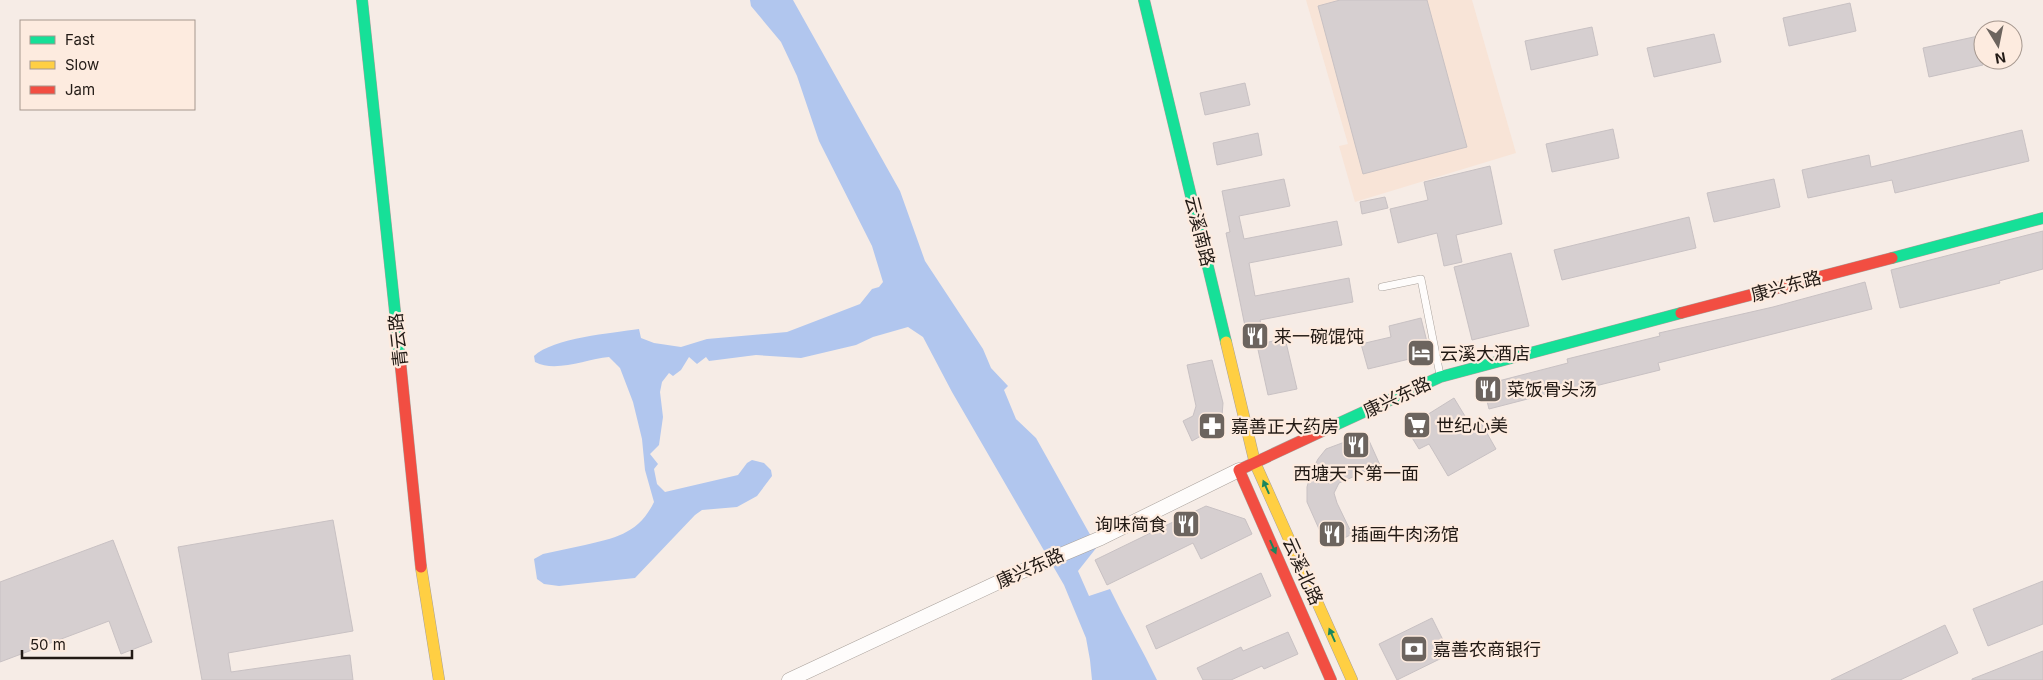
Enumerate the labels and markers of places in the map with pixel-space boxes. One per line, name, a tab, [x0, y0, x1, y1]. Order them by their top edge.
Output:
restaurant icon: 来一碗馄饨	[1240, 321, 1270, 351]
place label: 来一碗馄饨	[1274, 326, 1364, 347]
hotel icon: 云溪大酒店	[1406, 338, 1436, 368]
place label: 云溪大酒店	[1440, 343, 1530, 364]
restaurant icon: 菜饭骨头汤	[1473, 374, 1503, 404]
place label: 菜饭骨头汤	[1507, 379, 1597, 400]
supermarket icon: 世纪心美	[1402, 410, 1432, 440]
pharmacy icon: 嘉善正大药房	[1197, 411, 1227, 441]
place label: 世纪心美	[1436, 415, 1508, 436]
place label: 嘉善正大药房	[1231, 416, 1339, 437]
restaurant icon: 西塘天下第一面	[1341, 430, 1371, 460]
place label: 西塘天下第一面	[1293, 463, 1419, 484]
restaurant icon: 询味简食	[1171, 509, 1201, 539]
place label: 询味简食	[1095, 514, 1167, 535]
restaurant icon: 插画牛肉汤馆	[1317, 519, 1347, 549]
place label: 插画牛肉汤馆	[1351, 524, 1459, 545]
bank icon: 嘉善农商银行	[1399, 634, 1429, 664]
place label: 嘉善农商银行	[1433, 639, 1541, 660]

